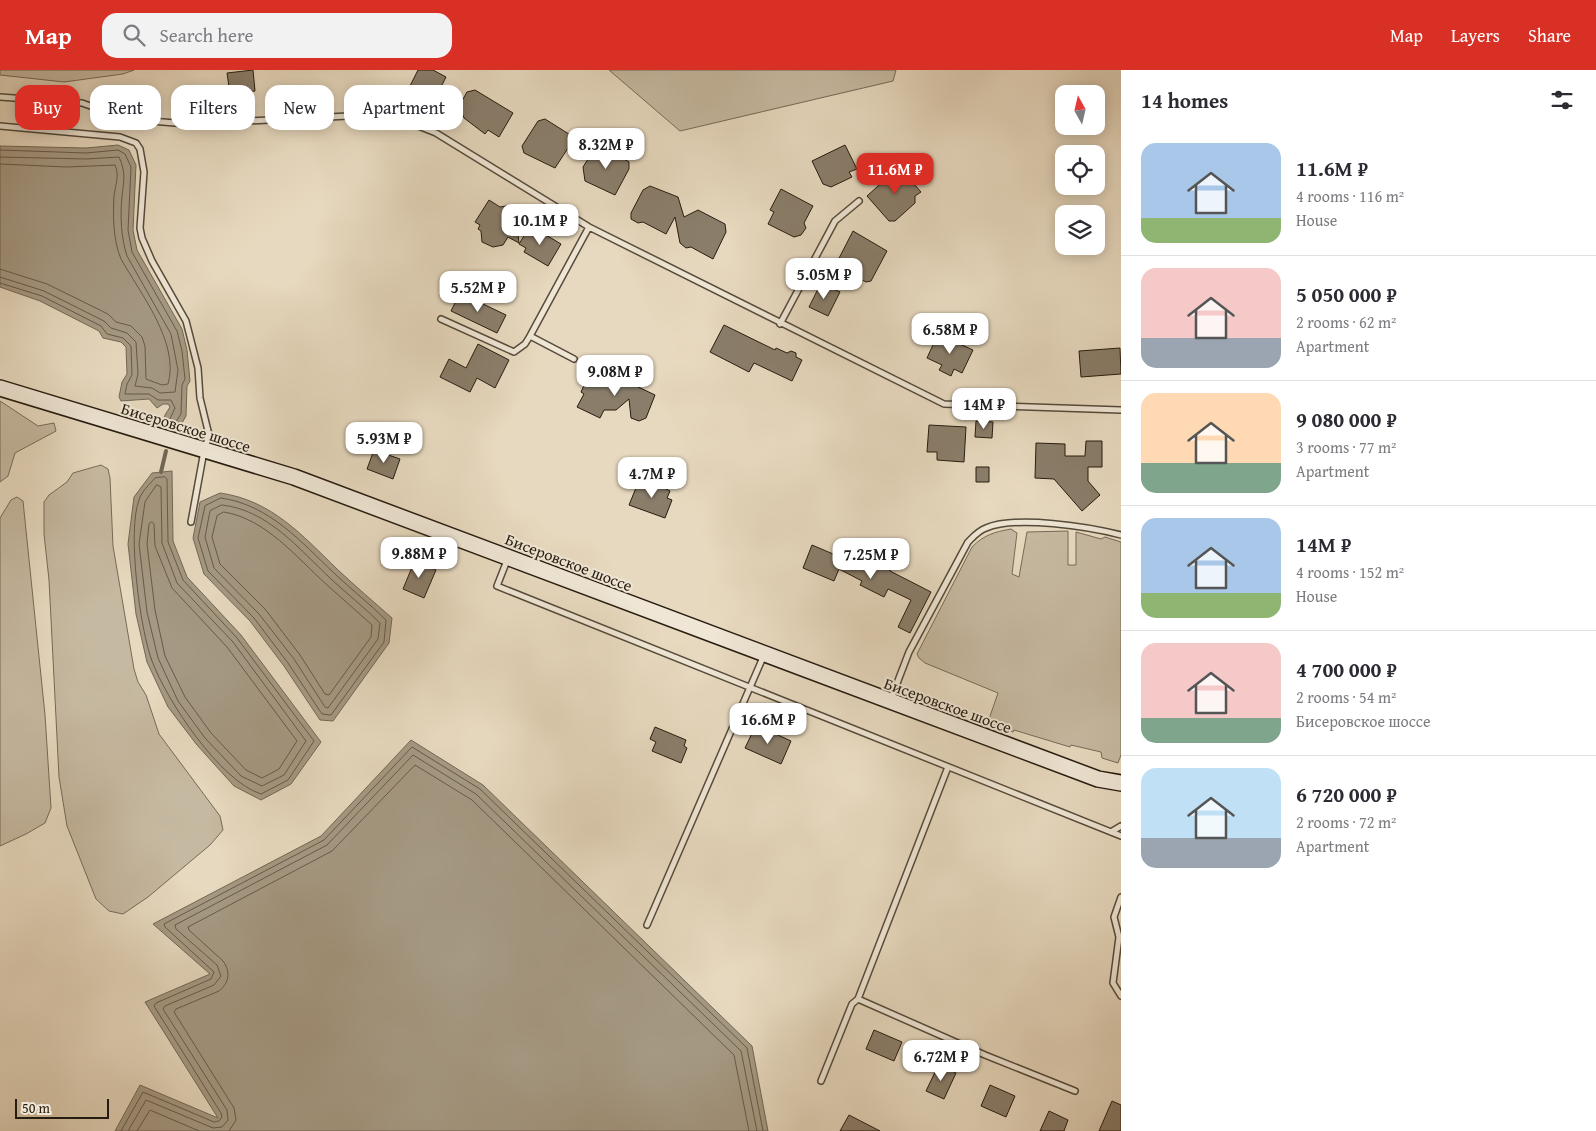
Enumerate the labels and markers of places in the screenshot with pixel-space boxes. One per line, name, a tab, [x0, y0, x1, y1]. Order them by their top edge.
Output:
pin: 8.32M ₽	[560, 128, 652, 170]
pin: 11.6M ₽	[849, 152, 941, 195]
pin: 10.1M ₽	[494, 204, 586, 246]
pin: 5.05M ₽	[778, 258, 870, 300]
pin: 5.52M ₽	[432, 270, 524, 313]
pin: 6.58M ₽	[904, 312, 996, 355]
pin: 9.08M ₽	[569, 354, 661, 397]
pin: 14M ₽	[949, 388, 1019, 430]
pin: 5.93M ₽	[338, 422, 430, 464]
pin: 4.7M ₽	[611, 456, 693, 499]
pin: 9.88M ₽	[373, 536, 465, 579]
pin: 7.25M ₽	[825, 538, 917, 580]
pin: 16.6M ₽	[722, 702, 814, 745]
pin: 6.72M ₽	[895, 1040, 987, 1082]

